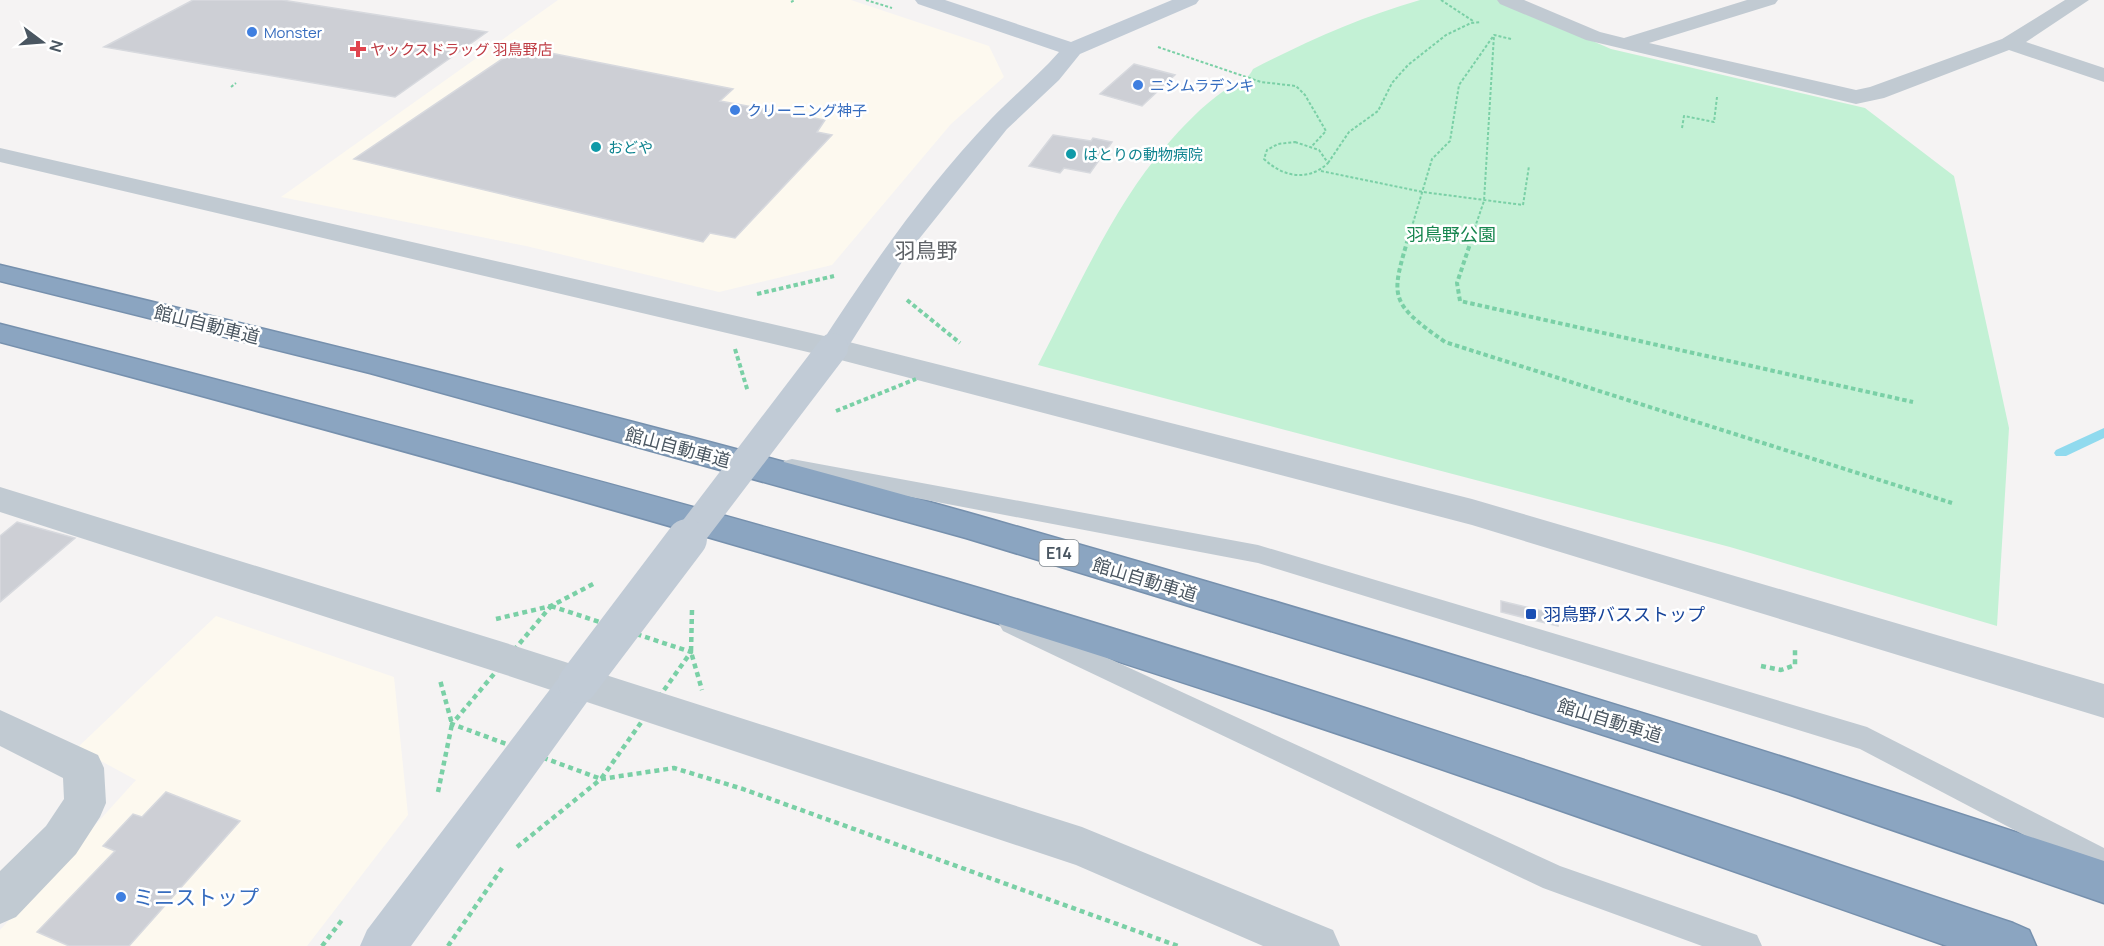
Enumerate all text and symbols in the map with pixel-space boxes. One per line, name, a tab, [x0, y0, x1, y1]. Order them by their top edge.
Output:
north arrow	[12, 12, 72, 72]
place label: Monster	[264, 22, 323, 43]
marker: Monster	[245, 25, 259, 39]
text: N	[44, 38, 69, 55]
place label: ヤックスドラッグ 羽鳥野店	[370, 39, 553, 60]
marker: ヤックスドラッグ 羽鳥野店	[351, 42, 365, 56]
place label: ニシムラデンキ	[1150, 75, 1254, 96]
marker: ニシムラデンキ	[1131, 78, 1145, 92]
place label: クリーニング神子	[747, 100, 867, 121]
marker: クリーニング神子	[728, 103, 742, 117]
place label: おどや	[608, 137, 653, 158]
marker: おどや	[589, 140, 603, 154]
place label: はとりの動物病院	[1083, 144, 1203, 165]
marker: はとりの動物病院	[1064, 147, 1078, 161]
park label: 羽鳥野公園	[1406, 222, 1496, 246]
district label: 羽鳥野	[895, 236, 958, 264]
street label: 館山自動車道	[152, 299, 262, 349]
street label: 館山自動車道	[623, 421, 733, 473]
road number: E14	[1040, 540, 1078, 566]
street label: 館山自動車道	[1090, 552, 1200, 606]
place label: 羽鳥野バスストップ	[1543, 602, 1705, 626]
marker: 羽鳥野バスストップ	[1524, 607, 1538, 621]
street label: 館山自動車道	[1555, 693, 1665, 747]
place label: ミニストップ	[133, 883, 259, 911]
marker: ミニストップ	[114, 890, 128, 904]

